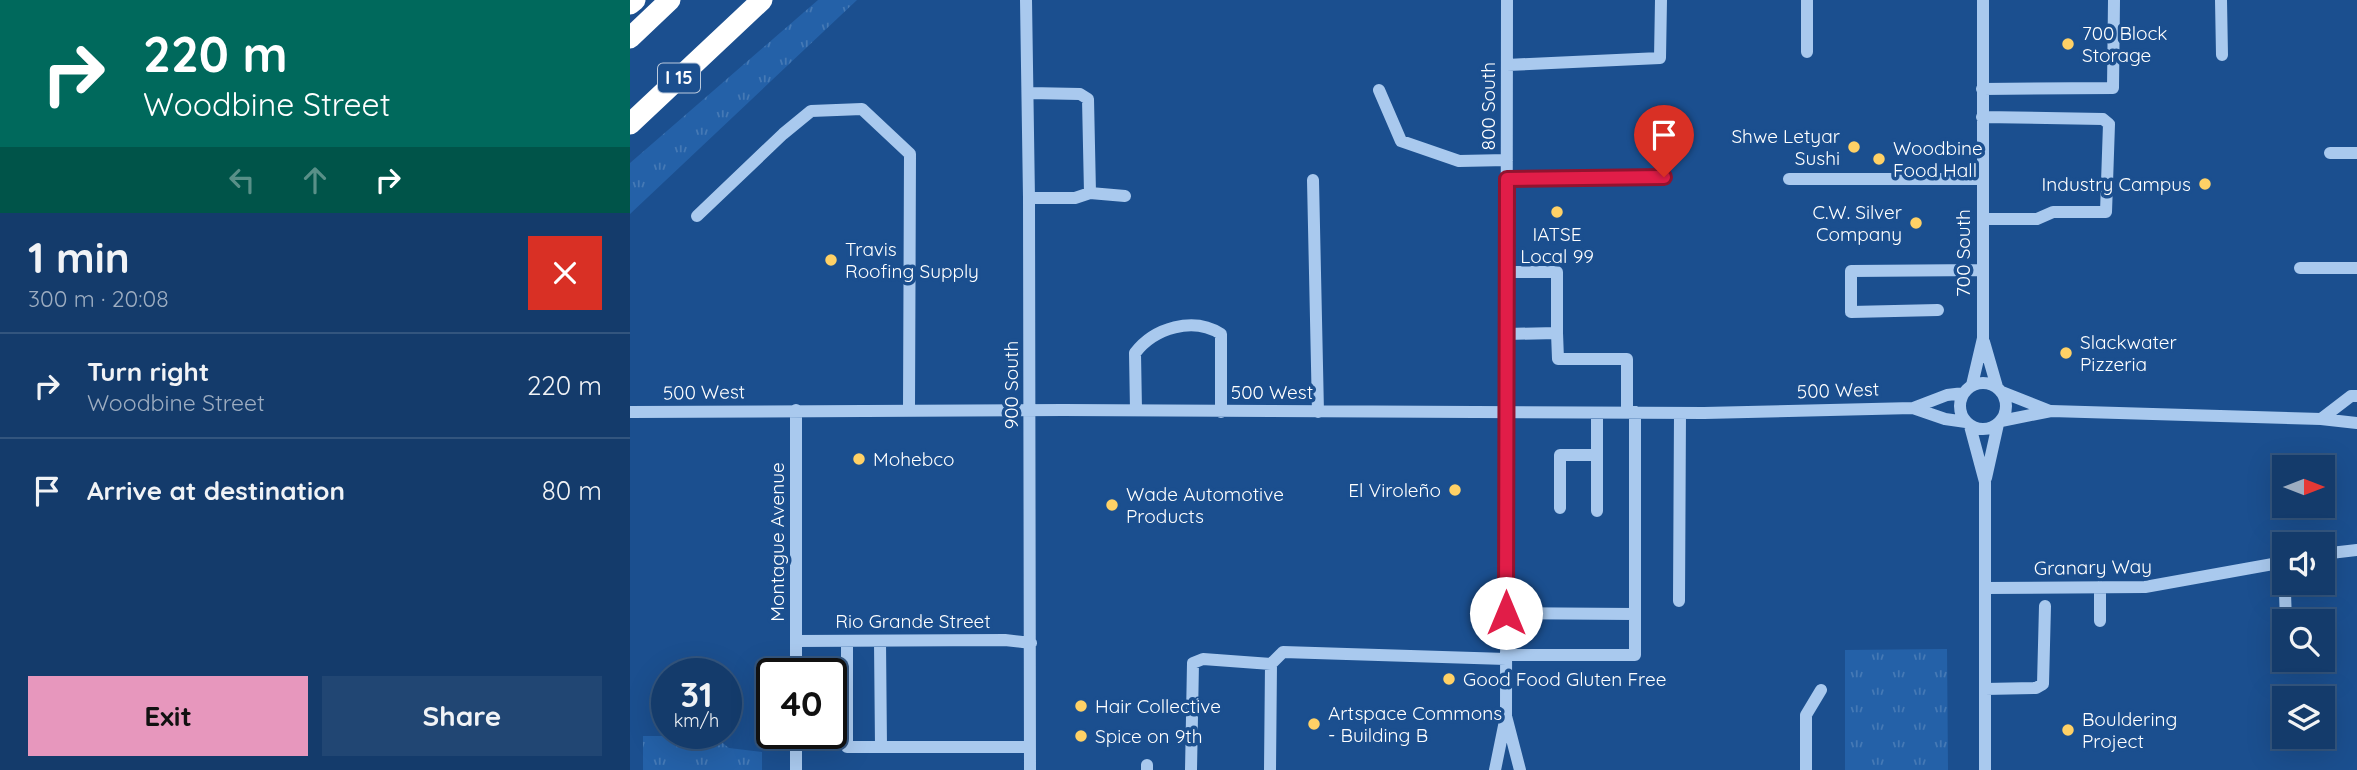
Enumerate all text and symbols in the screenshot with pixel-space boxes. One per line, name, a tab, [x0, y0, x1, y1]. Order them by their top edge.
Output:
place label: 700 Block Storage	[2082, 21, 2168, 67]
text: 220 m	[143, 23, 288, 84]
icon: right	[28, 28, 119, 119]
marker: 700 Block Storage	[2060, 36, 2076, 52]
street label: 800 South	[1476, 62, 1500, 150]
road number: I 15	[658, 64, 700, 92]
text: Woodbine Street	[143, 84, 391, 124]
pin	[1634, 105, 1694, 177]
icon: arrive	[1645, 116, 1683, 154]
place label: Shwe Letyar Sushi	[1731, 124, 1841, 170]
place label: Woodbine Food Hall	[1893, 136, 1983, 182]
marker: Shwe Letyar Sushi	[1846, 139, 1862, 155]
marker: Woodbine Food Hall	[1871, 151, 1887, 167]
icon: left	[223, 161, 261, 199]
icon: ahead	[296, 161, 334, 199]
icon: right	[369, 161, 407, 199]
place label: Industry Campus	[2042, 172, 2191, 196]
marker: Industry Campus	[2197, 176, 2213, 192]
place label: C.W. Silver Company	[1813, 200, 1903, 246]
marker: IATSE Local 99	[1549, 204, 1565, 220]
street label: 700 South	[1951, 209, 1975, 297]
marker: C.W. Silver Company	[1908, 215, 1924, 231]
place label: IATSE Local 99	[1520, 222, 1594, 268]
text: 1 min	[28, 231, 130, 284]
button: close	[528, 236, 602, 310]
place label: Travis Roofing Supply	[845, 237, 979, 283]
marker: Travis Roofing Supply	[823, 252, 839, 268]
text: 300 m · 20:08	[28, 284, 169, 313]
place label: Slackwater Pizzeria	[2080, 330, 2178, 376]
street label: 900 South	[999, 341, 1023, 429]
marker: Slackwater Pizzeria	[2058, 345, 2074, 361]
text: Turn right	[87, 355, 209, 388]
icon: right	[28, 367, 66, 405]
text: 220 m	[527, 369, 602, 402]
street label: 500 West	[1796, 377, 1880, 403]
street label: 500 West	[663, 379, 745, 405]
street label: 500 West	[1231, 380, 1313, 404]
text: Woodbine Street	[87, 388, 265, 417]
place label: Mohebco	[873, 447, 955, 471]
marker: Mohebco	[851, 451, 867, 467]
north arrow	[2272, 455, 2334, 518]
map controls	[2272, 455, 2335, 749]
street label: Montague Avenue	[765, 462, 789, 622]
icon: arrive	[28, 472, 66, 510]
text: Arrive at destination	[87, 474, 345, 507]
text: 80 m	[542, 474, 602, 507]
place label: El Viroleño	[1348, 478, 1441, 502]
place label: Wade Automotive Products	[1126, 482, 1284, 528]
marker: El Viroleño	[1447, 482, 1463, 498]
marker: Wade Automotive Products	[1104, 497, 1120, 513]
button: sound	[2272, 532, 2335, 595]
street label: Granary Way	[2034, 554, 2152, 580]
position arrow	[1469, 576, 1543, 650]
street label: Rio Grande Street	[835, 609, 991, 633]
button: search	[2272, 609, 2335, 672]
speed limit sign: 40	[756, 658, 847, 749]
place label: Good Food Gluten Free	[1463, 667, 1666, 691]
marker: Good Food Gluten Free	[1441, 671, 1457, 687]
text: 31	[680, 672, 713, 716]
button: Exit	[28, 676, 308, 756]
button: Share	[322, 676, 602, 756]
button: layers	[2272, 686, 2335, 749]
place label: Hair Collective	[1095, 694, 1221, 718]
marker: Hair Collective	[1073, 698, 1089, 714]
place label: Artspace Commons - Building B	[1328, 701, 1502, 747]
place label: Bouldering Project	[2082, 707, 2177, 753]
text: km/h	[674, 709, 719, 732]
marker: Artspace Commons - Building B	[1306, 716, 1322, 732]
marker: Bouldering Project	[2060, 722, 2076, 738]
place label: Spice on 9th	[1095, 724, 1203, 748]
marker: Spice on 9th	[1073, 728, 1089, 744]

